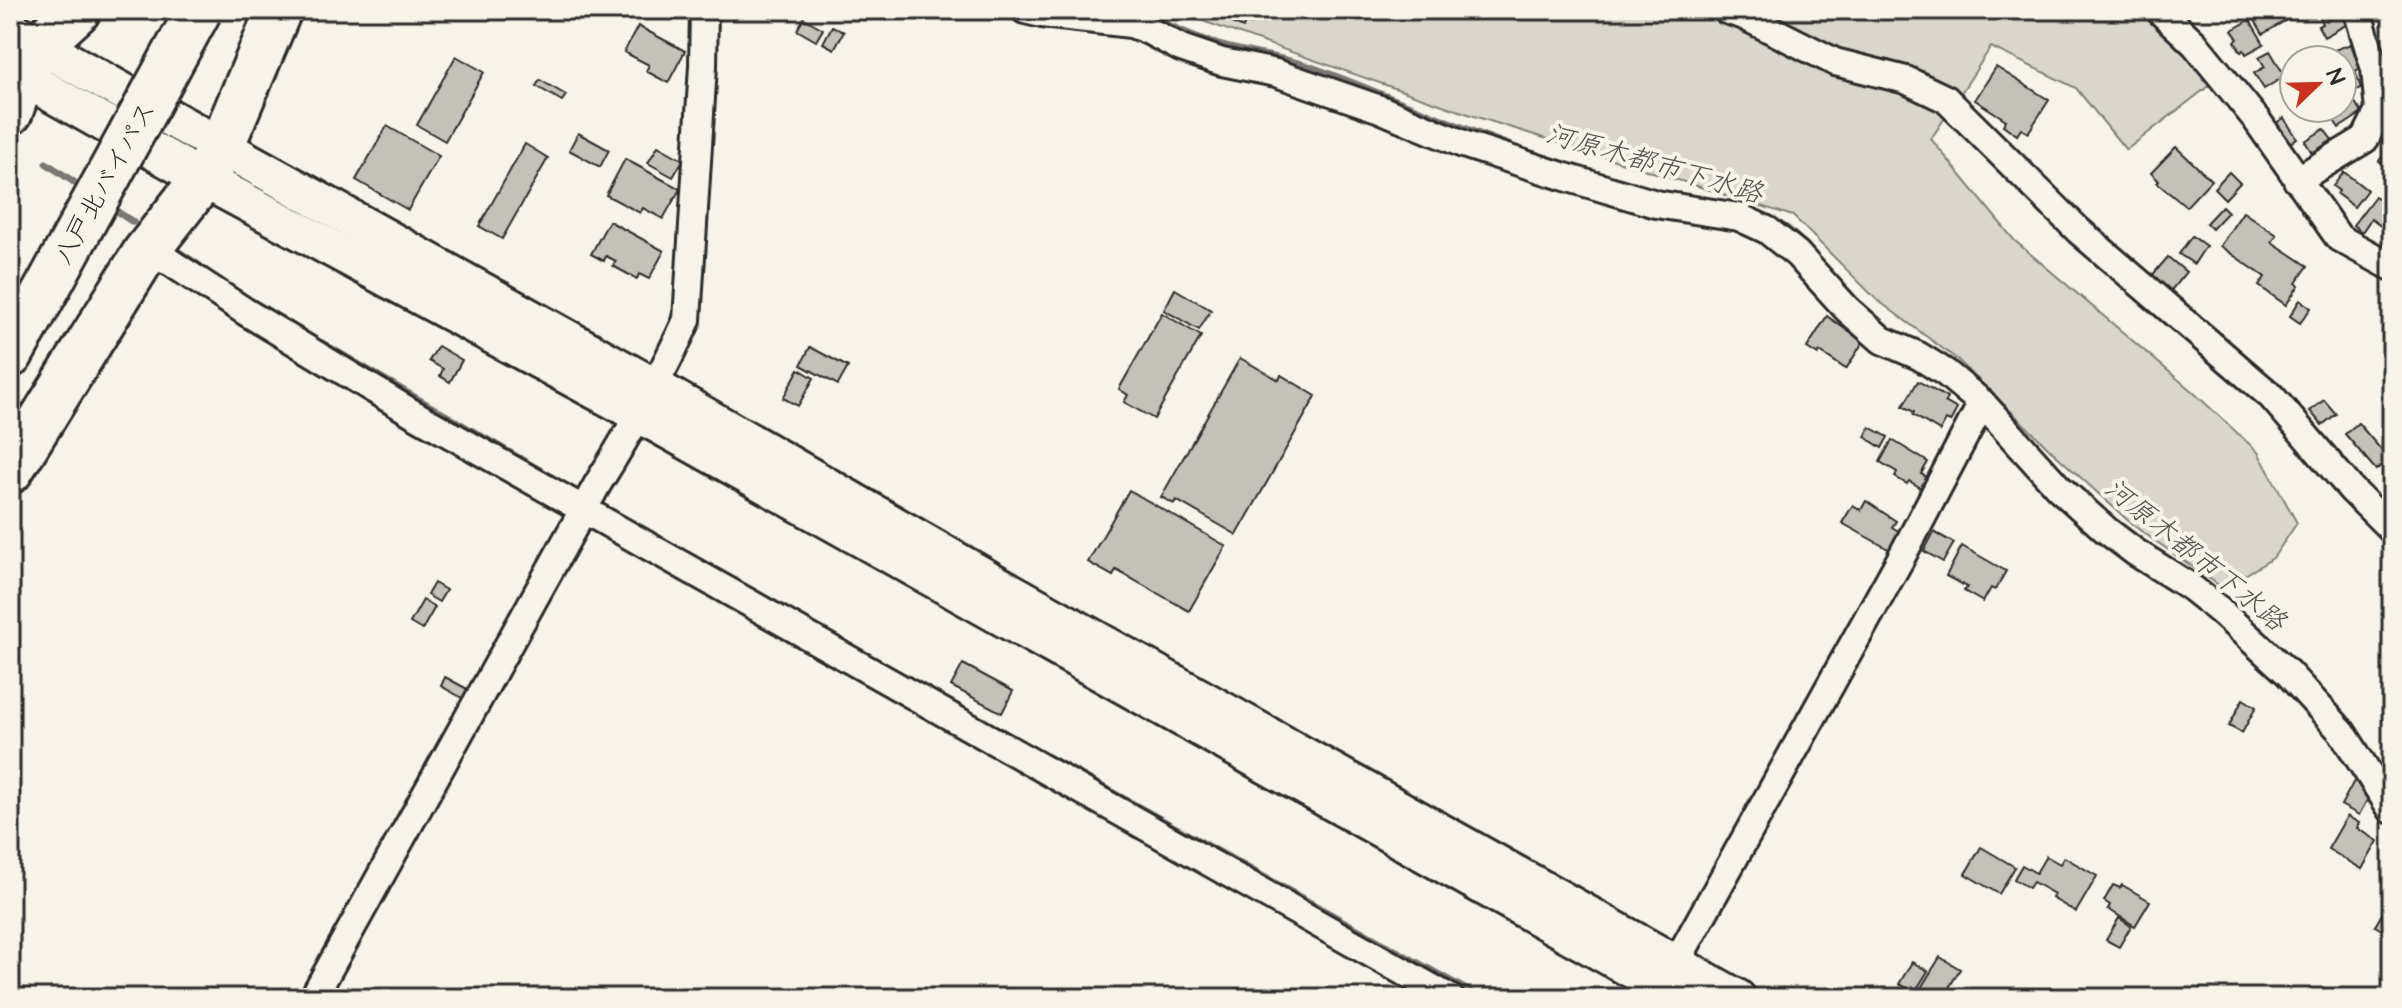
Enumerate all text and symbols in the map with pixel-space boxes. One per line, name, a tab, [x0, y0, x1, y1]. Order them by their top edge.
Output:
north arrow	[2278, 44, 2358, 124]
text: N	[2318, 64, 2352, 89]
street label: 八戸北バイパス	[45, 95, 165, 271]
water label: 河原木都市下水路	[1541, 114, 1769, 214]
water label: 河原木都市下水路	[2096, 469, 2296, 642]

